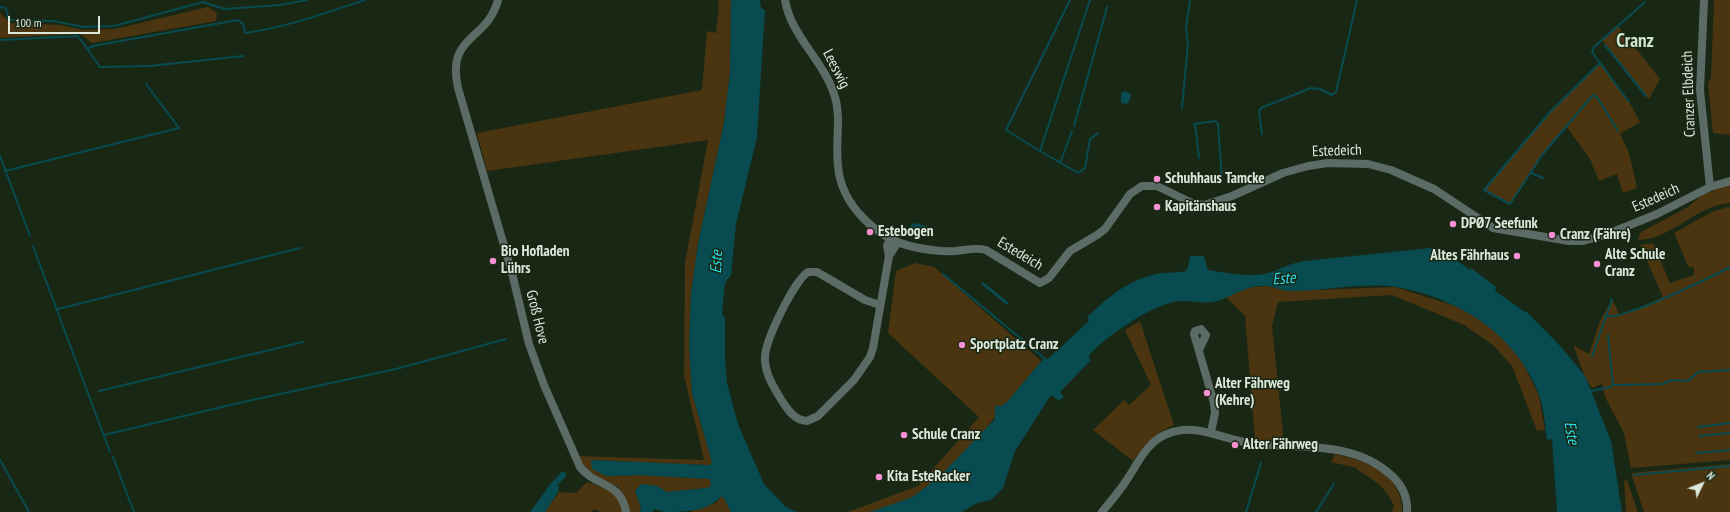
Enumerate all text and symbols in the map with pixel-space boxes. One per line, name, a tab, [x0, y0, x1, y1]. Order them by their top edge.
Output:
scale bar	[10, 8, 102, 34]
text: 100 m	[15, 15, 42, 30]
district label: Cranz	[1616, 31, 1654, 53]
street label: Leeswig	[819, 46, 853, 92]
street label: Cranzer Elbdeich	[1678, 51, 1700, 137]
street label: Estedeich	[1312, 141, 1362, 161]
place label: Schuhhaus Tamcke	[1165, 170, 1265, 188]
marker: Schuhhaus Tamcke	[1152, 174, 1162, 184]
street label: Estedeich	[1630, 180, 1682, 216]
place label: Kapitänshaus	[1165, 198, 1236, 216]
marker: Kapitänshaus	[1152, 202, 1162, 212]
place label: DPØ7 Seefunk	[1461, 215, 1538, 233]
marker: DPØ7 Seefunk	[1448, 219, 1458, 229]
place label: Estebogen	[878, 223, 934, 241]
place label: Cranz (Fähre)	[1560, 226, 1631, 244]
marker: Estebogen	[865, 227, 875, 237]
marker: Cranz (Fähre)	[1547, 230, 1557, 240]
street label: Estedeich	[994, 234, 1046, 274]
place label: Bio Hofladen Lührs	[501, 243, 570, 278]
place label: Alte Schule Cranz	[1605, 246, 1665, 281]
place label: Altes Fährhaus	[1430, 247, 1509, 265]
water label: Este	[707, 250, 727, 274]
marker: Altes Fährhaus	[1512, 251, 1522, 261]
marker: Bio Hofladen Lührs	[488, 256, 498, 266]
marker: Alte Schule Cranz	[1592, 259, 1602, 269]
water label: Este	[1272, 268, 1296, 290]
street label: Groß Hove	[522, 288, 552, 346]
place label: Sportplatz Cranz	[970, 336, 1059, 354]
marker: Sportplatz Cranz	[957, 340, 967, 350]
place label: Alter Fährweg (Kehre)	[1215, 375, 1290, 410]
marker: Alter Fährweg (Kehre)	[1202, 388, 1212, 398]
water label: Este	[1559, 420, 1583, 446]
place label: Schule Cranz	[912, 426, 980, 444]
marker: Schule Cranz	[899, 430, 909, 440]
place label: Alter Fährweg	[1243, 436, 1318, 454]
marker: Alter Fährweg	[1230, 440, 1240, 450]
north arrow	[1682, 464, 1722, 504]
place label: Kita EsteRacker	[887, 468, 970, 486]
text: N	[1704, 469, 1718, 483]
marker: Kita EsteRacker	[874, 472, 884, 482]

